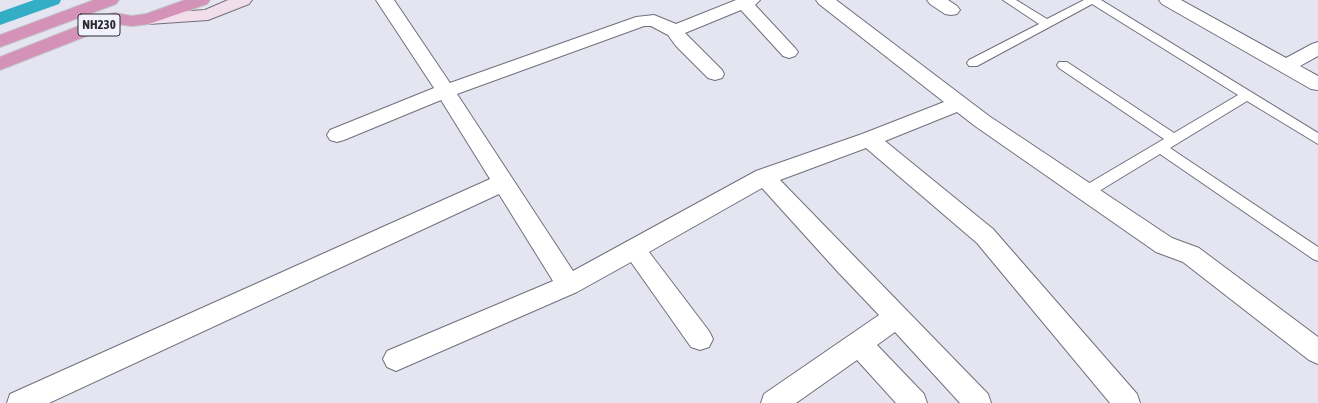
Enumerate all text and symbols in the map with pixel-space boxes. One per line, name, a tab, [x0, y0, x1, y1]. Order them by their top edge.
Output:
road number: NH230	[78, 14, 120, 36]

